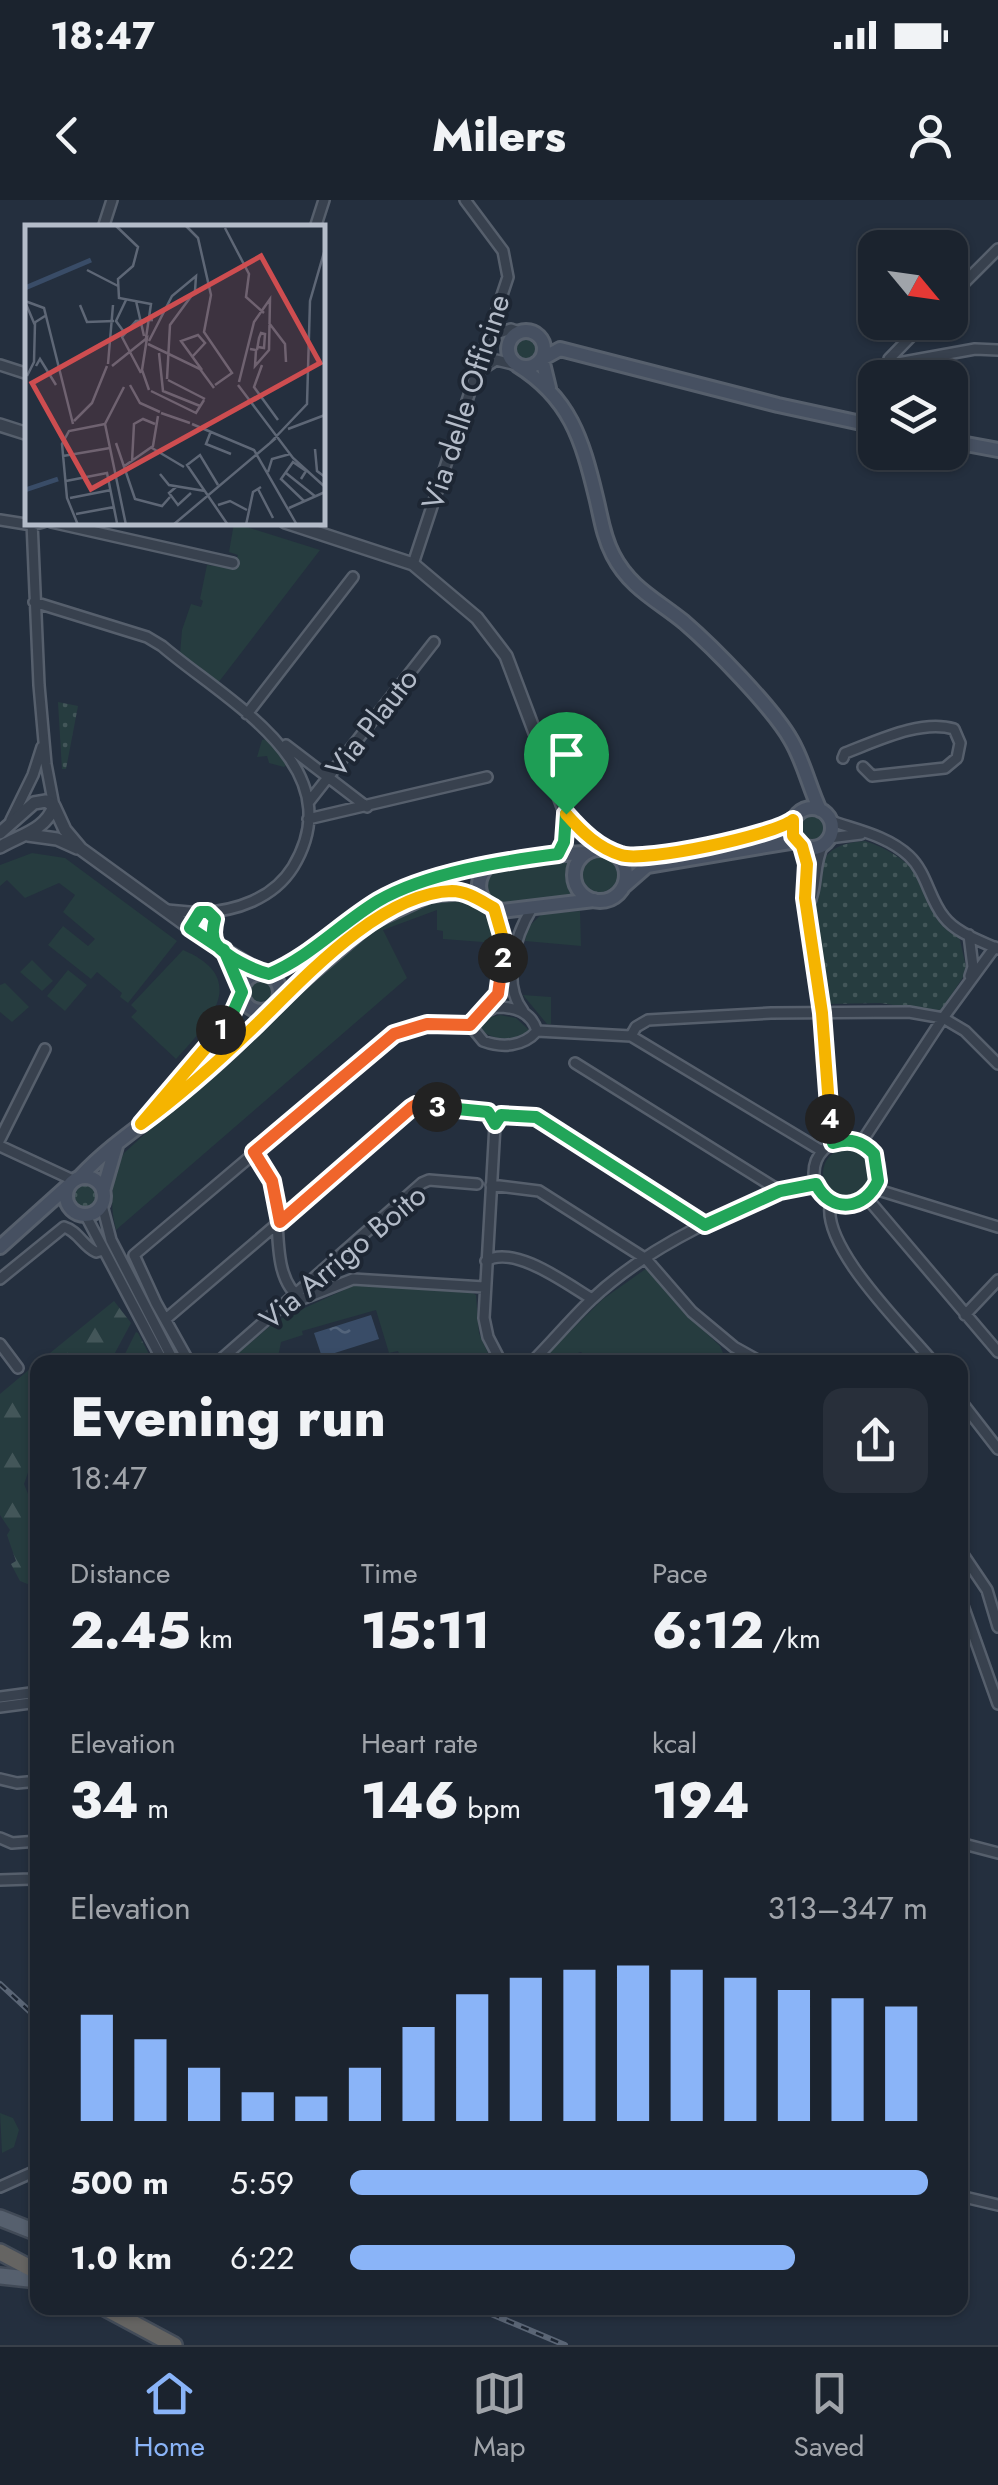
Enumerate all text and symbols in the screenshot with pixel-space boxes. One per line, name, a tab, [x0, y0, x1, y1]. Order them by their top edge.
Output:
text: 18:47	[50, 8, 155, 63]
text: Milers	[432, 103, 566, 168]
icon: back	[40, 108, 95, 163]
icon: person	[903, 108, 958, 163]
inset map	[25, 225, 325, 525]
north arrow	[858, 230, 968, 340]
map controls	[858, 230, 968, 470]
street label: Via delle Officine	[410, 289, 521, 515]
button: layers	[858, 360, 968, 470]
street label: Via Plauto	[315, 659, 428, 786]
pin	[524, 712, 609, 815]
icon: arrive	[539, 727, 594, 782]
pin: 2	[478, 933, 528, 983]
text: 2	[494, 937, 512, 978]
pin: 1	[196, 1005, 246, 1055]
text: 1	[214, 1009, 228, 1050]
pin: 3	[412, 1082, 462, 1132]
text: 3	[428, 1086, 446, 1127]
pin: 4	[805, 1094, 855, 1144]
text: 4	[820, 1098, 840, 1139]
street label: Via Arrigo Boito	[250, 1174, 435, 1339]
text: Evening run	[70, 1377, 386, 1457]
button: share	[823, 1388, 928, 1493]
text: 18:47	[70, 1455, 147, 1501]
text: Distance	[70, 1553, 170, 1594]
text: Time	[361, 1553, 418, 1594]
text: Pace	[652, 1553, 708, 1594]
text: 2.45	[70, 1594, 191, 1667]
text: 15:11	[361, 1594, 490, 1667]
text: 6:12	[652, 1594, 764, 1667]
text: km	[191, 1618, 233, 1659]
text: /km	[764, 1618, 821, 1659]
text: Elevation	[70, 1723, 176, 1764]
text: Heart rate	[361, 1723, 478, 1764]
text: kcal	[652, 1723, 697, 1764]
text: 34	[70, 1764, 139, 1837]
text: 146	[361, 1764, 459, 1837]
text: 194	[652, 1764, 750, 1837]
text: m	[139, 1788, 169, 1829]
text: bpm	[459, 1788, 521, 1829]
text: Elevation	[70, 1885, 191, 1931]
text: 313–347 m	[767, 1885, 928, 1931]
text: 500 m	[70, 2160, 169, 2206]
text: 5:59	[230, 2160, 294, 2206]
text: 1.0 km	[70, 2235, 172, 2281]
text: 6:22	[230, 2235, 294, 2281]
tab: Home	[133, 2366, 205, 2467]
tab: Map	[472, 2366, 527, 2467]
tab: Saved	[794, 2366, 865, 2467]

